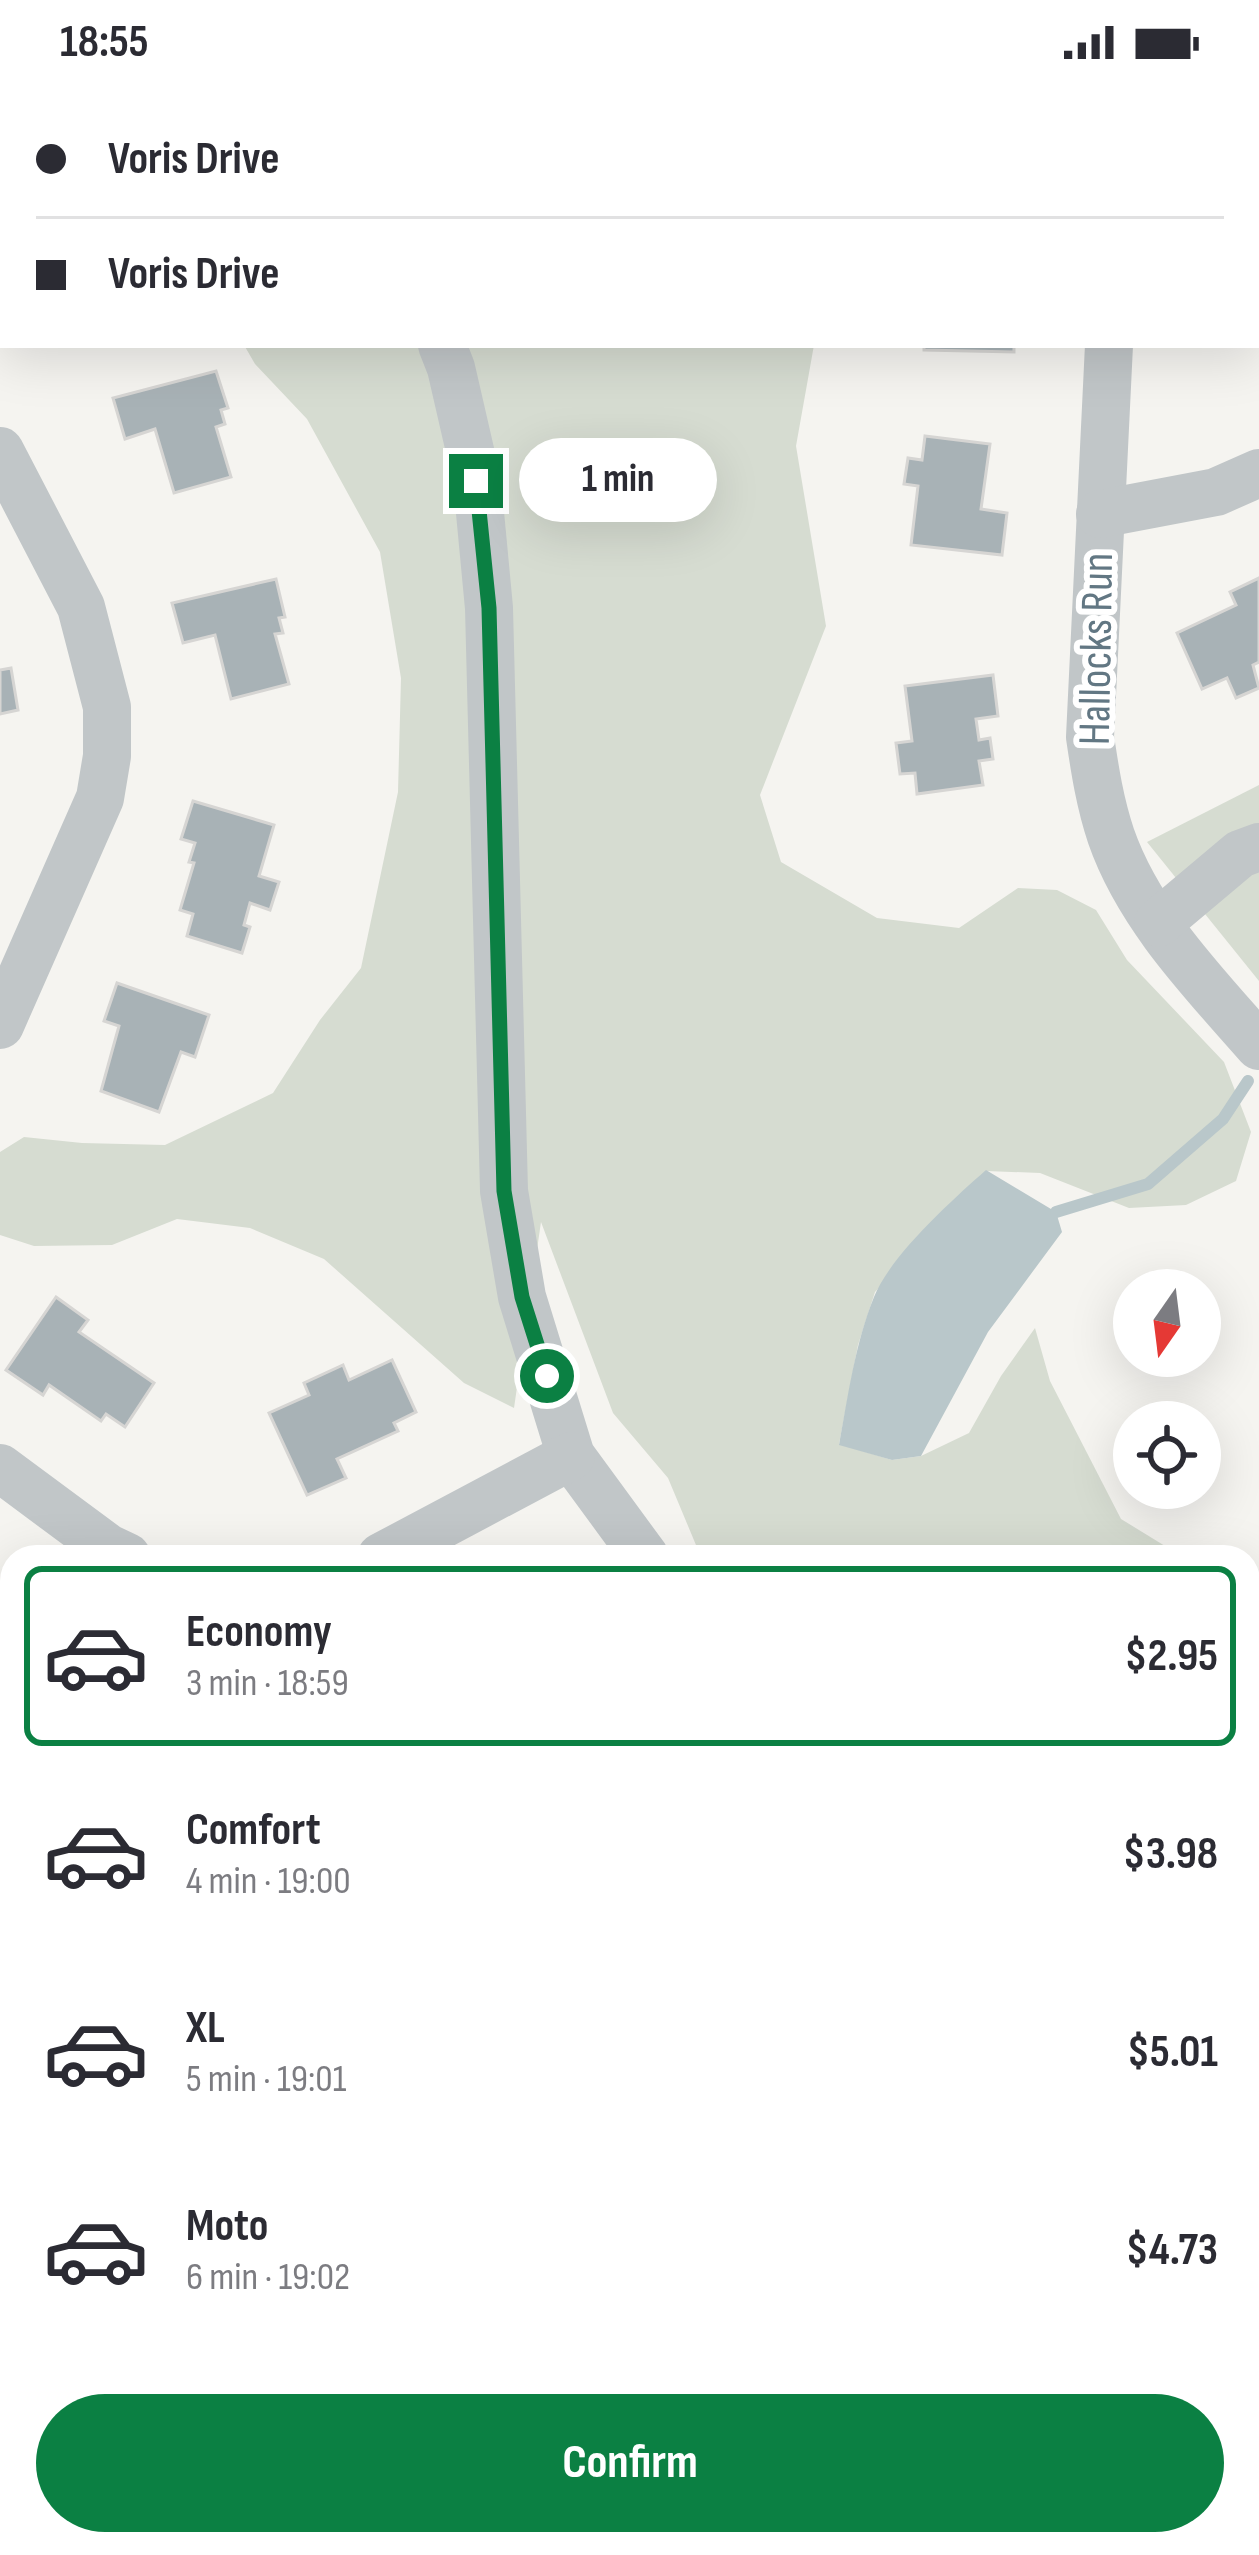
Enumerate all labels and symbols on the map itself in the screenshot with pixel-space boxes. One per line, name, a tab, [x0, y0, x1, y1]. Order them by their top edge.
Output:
callout: 1 min	[518, 439, 716, 523]
route end	[449, 454, 503, 508]
street label: Hallocks Run	[1068, 552, 1126, 746]
north arrow	[1113, 1269, 1221, 1377]
route start	[520, 1349, 574, 1403]

